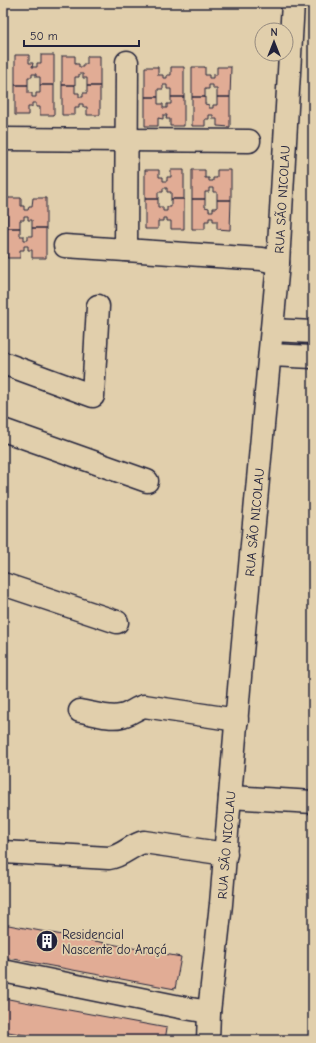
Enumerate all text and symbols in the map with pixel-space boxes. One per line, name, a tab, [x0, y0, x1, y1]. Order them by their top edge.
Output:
scale bar	[24, 22, 139, 48]
north arrow	[254, 22, 294, 62]
text: N	[270, 26, 278, 39]
text: 50 m	[30, 29, 58, 43]
street label: RUA SÃO NICOLAU	[271, 145, 292, 254]
street label: RUA SÃO NICOLAU	[242, 467, 267, 577]
street label: RUA SÃO NICOLAU	[214, 790, 238, 900]
place label: Residencial Nascente do Araçá	[62, 927, 167, 957]
building icon: Residencial Nascente do Araçá	[34, 928, 60, 954]

